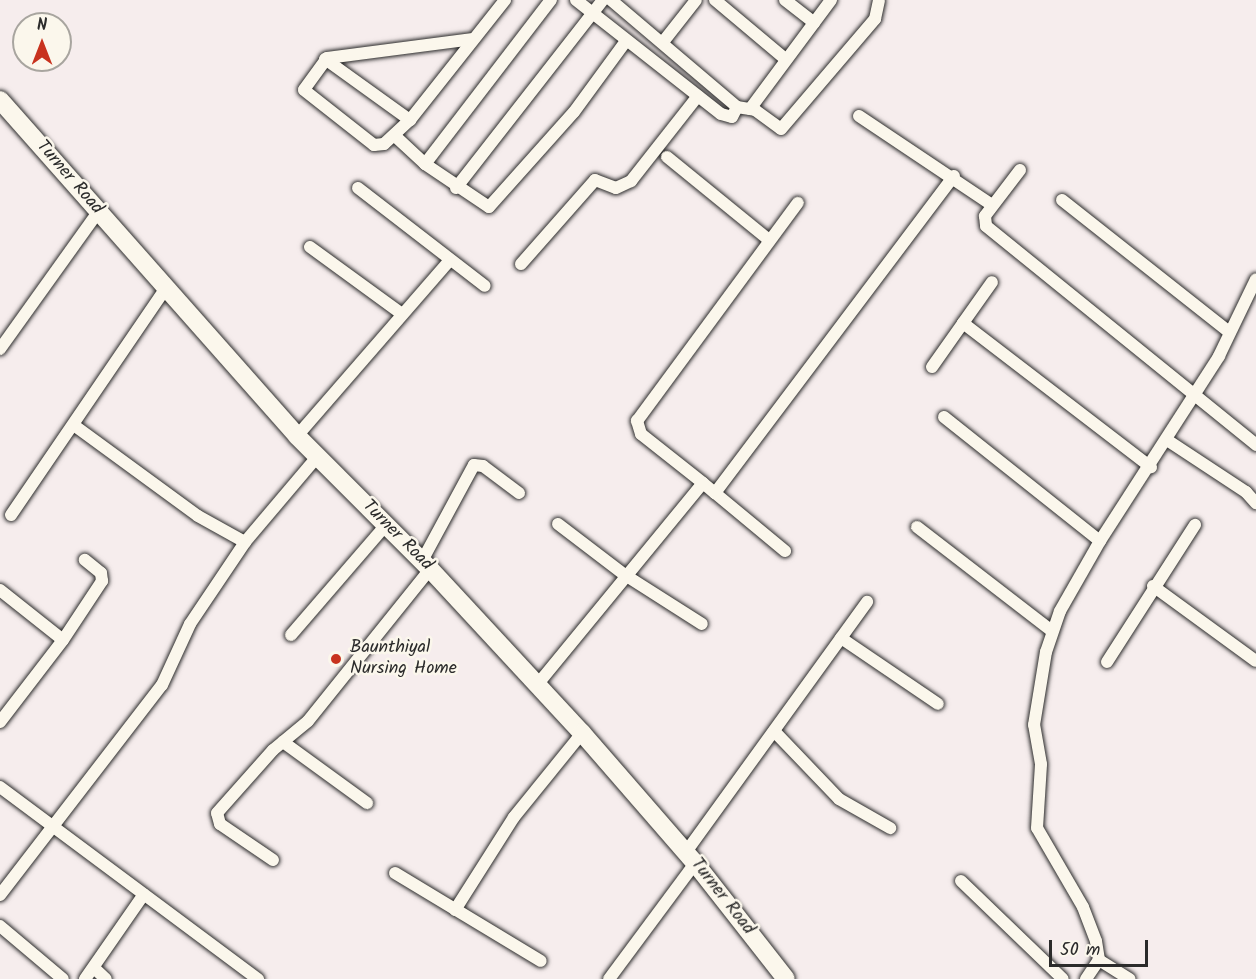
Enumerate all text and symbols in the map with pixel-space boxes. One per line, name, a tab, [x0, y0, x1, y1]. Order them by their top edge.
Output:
north arrow	[12, 12, 72, 72]
text: N	[37, 13, 47, 38]
street label: Turner Road	[31, 136, 107, 220]
street label: Turner Road	[357, 496, 437, 576]
place label: Baunthiyal Nursing Home	[350, 638, 457, 680]
marker: Baunthiyal Nursing Home	[327, 650, 345, 668]
street label: Turner Road	[685, 854, 759, 940]
scale bar	[1052, 928, 1151, 966]
text: 50 m	[1060, 936, 1100, 965]

